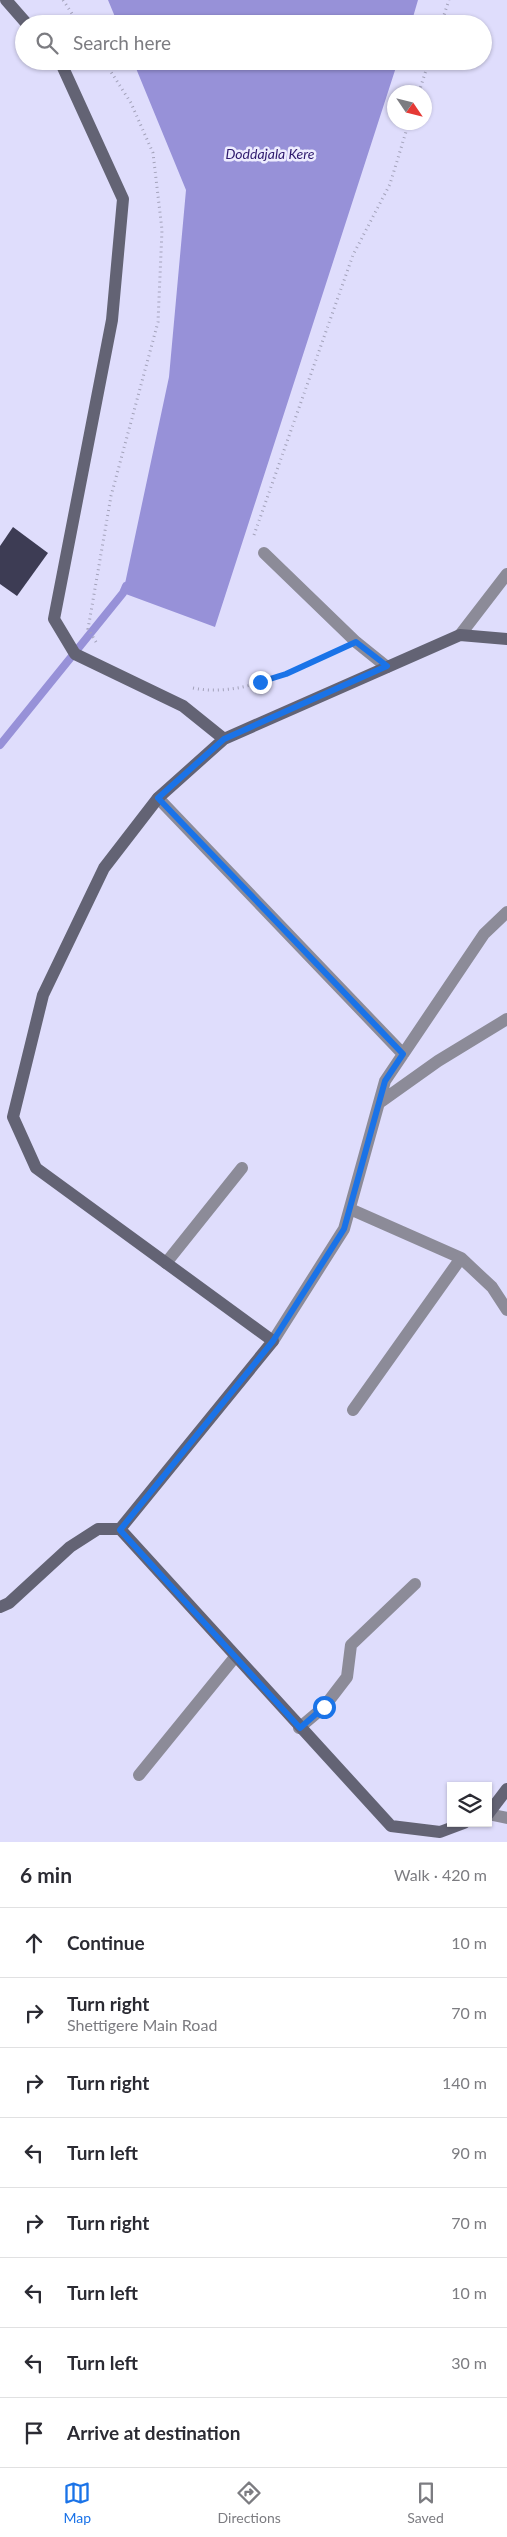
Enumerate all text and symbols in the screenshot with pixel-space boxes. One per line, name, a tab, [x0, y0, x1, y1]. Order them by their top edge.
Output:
search box	[15, 15, 492, 70]
icon: search	[33, 29, 61, 57]
text: Search here	[73, 31, 171, 54]
north arrow	[387, 85, 432, 130]
water label: Doddajala Kere	[225, 145, 315, 162]
route end	[249, 671, 272, 694]
route start	[313, 1696, 336, 1719]
map controls	[447, 1782, 492, 1827]
button: layers	[447, 1782, 492, 1827]
text: 6 min	[20, 1862, 72, 1887]
text: Walk · 420 m	[394, 1865, 487, 1884]
icon: ahead	[20, 1929, 48, 1957]
text: Continue	[67, 1931, 145, 1954]
text: 10 m	[451, 1933, 487, 1952]
text: Turn right	[67, 1992, 149, 2015]
icon: right	[20, 1999, 48, 2027]
text: 70 m	[451, 2003, 487, 2022]
text: Shettigere Main Road	[67, 2015, 217, 2034]
icon: right	[20, 2069, 48, 2097]
text: Turn right	[67, 2071, 149, 2094]
text: 140 m	[442, 2073, 487, 2092]
icon: left	[20, 2139, 48, 2167]
text: Turn left	[67, 2141, 138, 2164]
text: 90 m	[451, 2143, 487, 2162]
icon: right	[20, 2209, 48, 2237]
text: Turn right	[67, 2211, 149, 2234]
text: 70 m	[451, 2213, 487, 2232]
icon: left	[20, 2279, 48, 2307]
text: Turn left	[67, 2281, 138, 2304]
text: 10 m	[451, 2283, 487, 2302]
icon: left	[20, 2349, 48, 2377]
text: Turn left	[67, 2351, 138, 2374]
text: 30 m	[451, 2353, 487, 2372]
icon: arrive	[20, 2419, 48, 2447]
text: Arrive at destination	[67, 2421, 240, 2444]
tab: Map	[63, 2479, 91, 2526]
tab: Directions	[218, 2479, 281, 2526]
tab: Saved	[407, 2479, 444, 2526]

